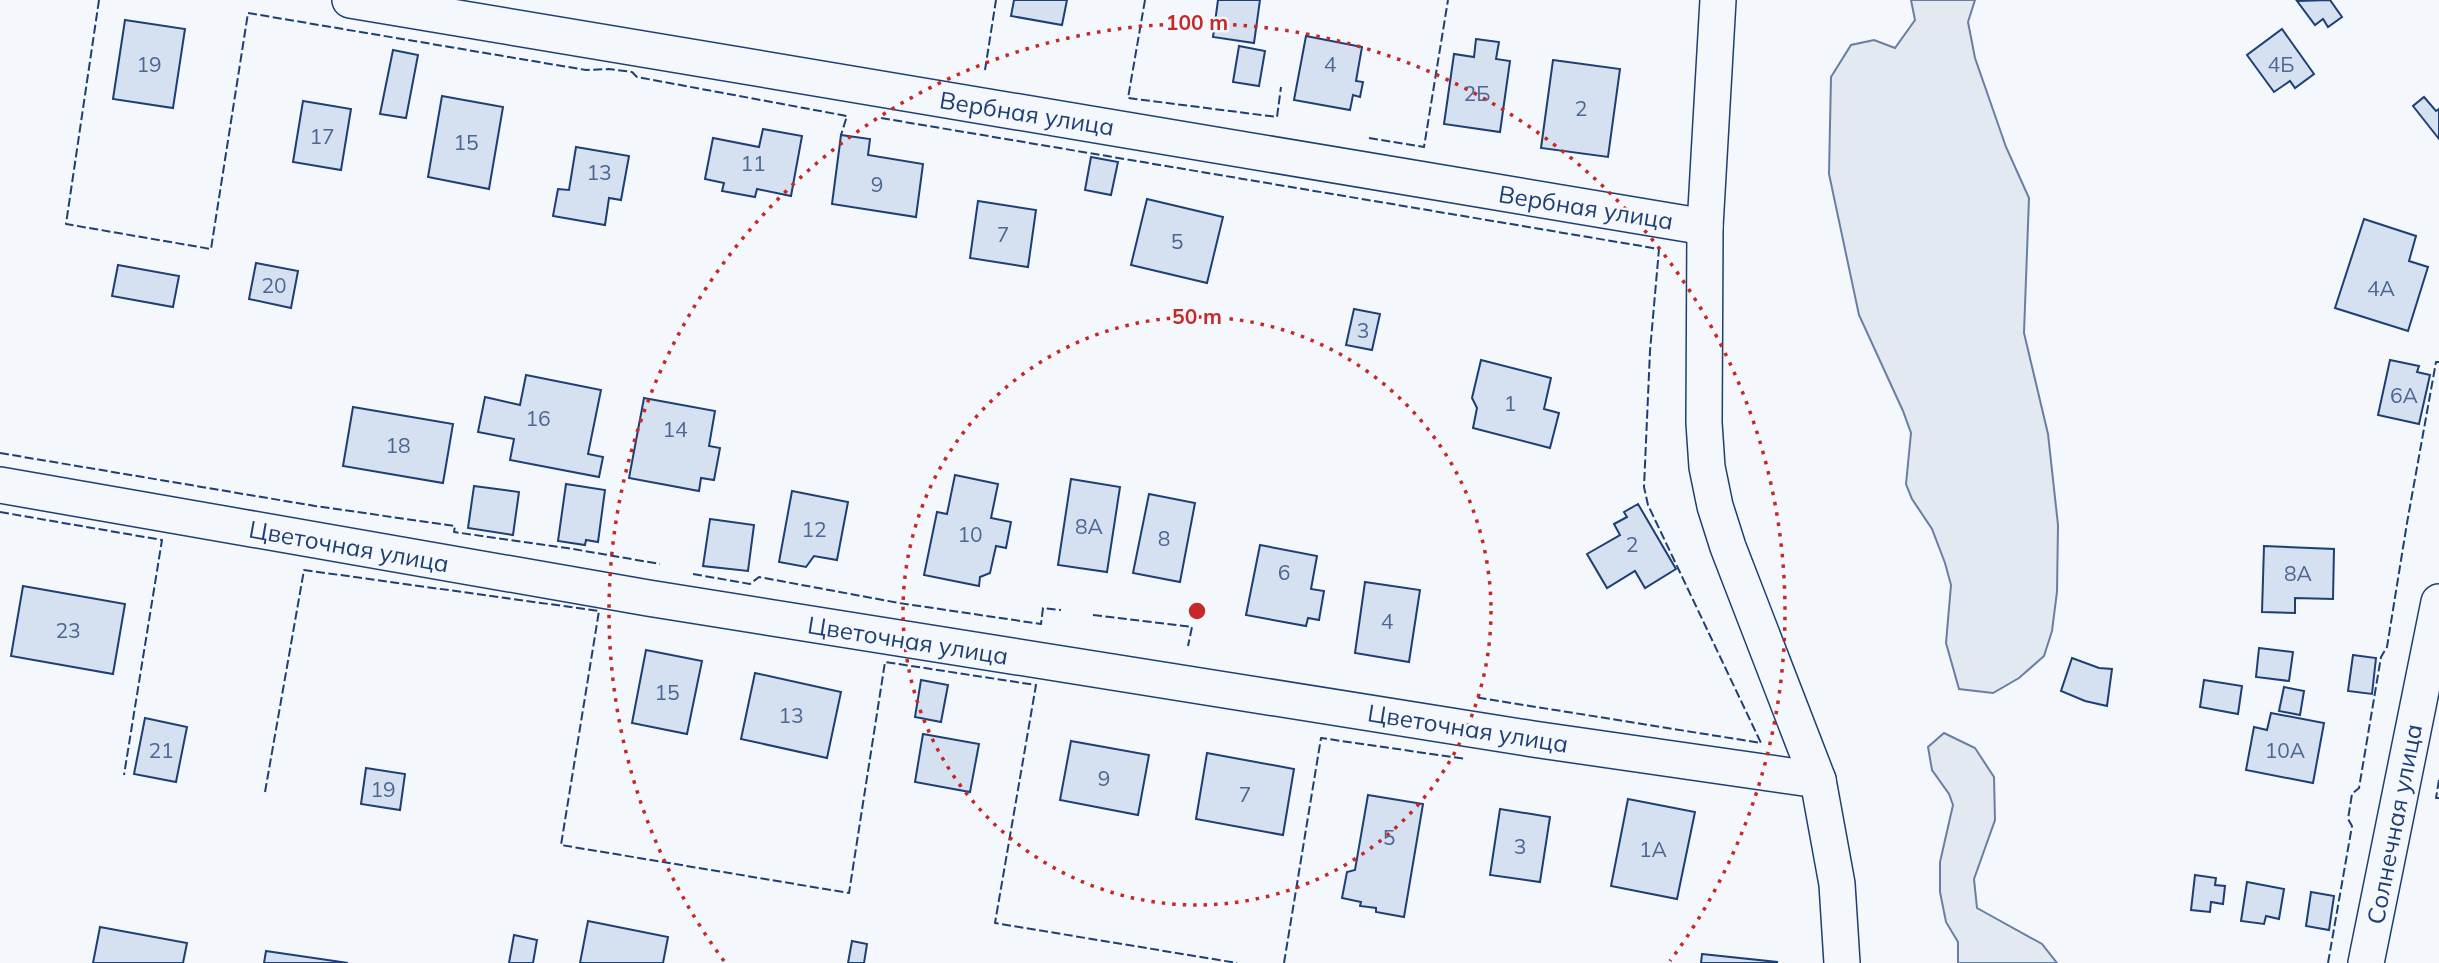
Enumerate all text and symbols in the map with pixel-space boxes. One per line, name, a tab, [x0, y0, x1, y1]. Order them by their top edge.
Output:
text: 100 m	[1166, 9, 1228, 35]
house number: 19	[136, 51, 162, 77]
house number: 4	[1324, 51, 1337, 77]
house number: 4Б	[2268, 51, 2294, 77]
house number: 2Б	[1464, 80, 1490, 106]
street label: Вербная улица	[937, 84, 1117, 142]
house number: 2	[1575, 95, 1587, 121]
house number: 17	[309, 123, 335, 149]
house number: 15	[453, 129, 479, 155]
house number: 11	[740, 150, 766, 176]
house number: 13	[586, 159, 612, 185]
house number: 9	[871, 171, 883, 197]
street label: Вербная улица	[1496, 178, 1676, 236]
house number: 7	[997, 221, 1009, 247]
house number: 5	[1171, 228, 1183, 254]
house number: 20	[261, 272, 287, 298]
house number: 4А	[2367, 275, 2396, 301]
text: 50 m	[1172, 303, 1222, 329]
house number: 3	[1357, 317, 1369, 343]
house number: 6А	[2390, 382, 2419, 408]
house number: 1	[1504, 390, 1516, 416]
house number: 16	[525, 405, 551, 431]
house number: 14	[662, 416, 688, 442]
house number: 18	[385, 432, 411, 458]
house number: 8А	[1075, 513, 1104, 539]
street label: Цветочная улица	[247, 514, 451, 578]
house number: 12	[801, 516, 827, 542]
house number: 10	[957, 521, 983, 547]
house number: 8	[1158, 525, 1170, 551]
house number: 2	[1626, 531, 1638, 557]
house number: 6	[1278, 559, 1290, 585]
house number: 8А	[2284, 560, 2313, 586]
centre of rings	[1185, 599, 1209, 623]
house number: 4	[1381, 608, 1394, 634]
street label: Цветочная улица	[806, 609, 1010, 671]
house number: 23	[55, 617, 81, 643]
house number: 15	[654, 679, 680, 705]
street label: Цветочная улица	[1366, 697, 1570, 759]
house number: 13	[778, 702, 804, 728]
street label: Солнечная улица	[2360, 721, 2428, 927]
house number: 21	[148, 737, 174, 763]
house number: 10А	[2265, 737, 2306, 763]
house number: 9	[1098, 765, 1110, 791]
house number: 19	[370, 776, 396, 802]
house number: 7	[1239, 781, 1251, 807]
house number: 5	[1383, 824, 1395, 850]
house number: 3	[1514, 833, 1526, 859]
house number: 1А	[1639, 836, 1668, 862]

